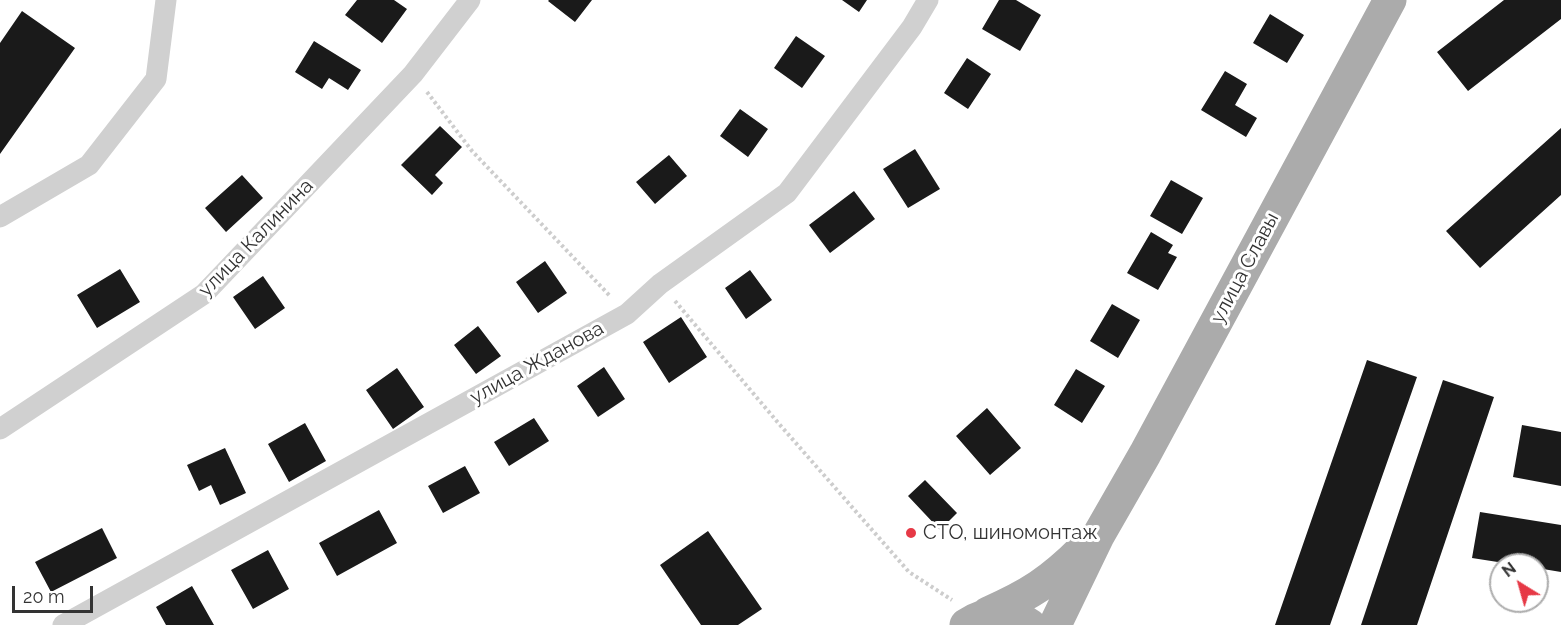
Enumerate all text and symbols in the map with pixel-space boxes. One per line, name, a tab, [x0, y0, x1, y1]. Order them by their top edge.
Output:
street label: улица Калинина	[194, 174, 318, 302]
street label: улица Славы	[1206, 209, 1284, 327]
street label: улица Жданова	[466, 316, 608, 410]
place label: СТО, шиномонтаж	[923, 521, 1098, 545]
marker: СТО, шиномонтаж	[904, 526, 918, 540]
north arrow	[1489, 553, 1549, 613]
text: N	[1498, 559, 1520, 581]
scale bar	[15, 574, 96, 612]
text: 20 m	[23, 586, 65, 607]

